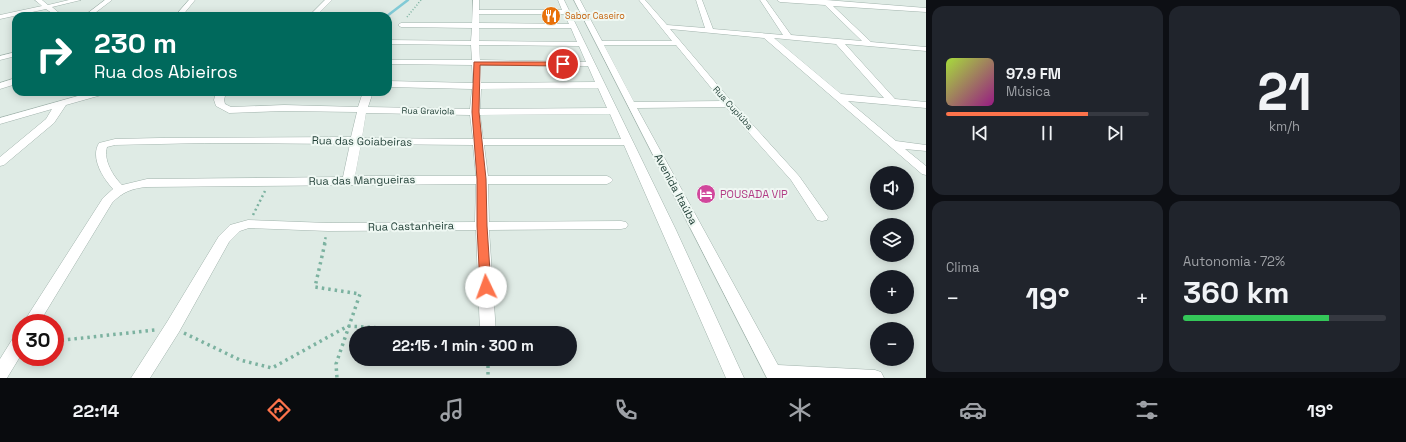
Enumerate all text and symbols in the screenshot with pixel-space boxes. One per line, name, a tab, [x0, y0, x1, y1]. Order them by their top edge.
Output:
restaurant icon: Sabor Caseiro	[540, 5, 562, 27]
place label: Sabor Caseiro	[565, 10, 625, 22]
text: 230 m	[94, 25, 177, 61]
icon: right	[28, 28, 80, 80]
pin	[546, 47, 580, 81]
icon: arrive	[552, 53, 574, 75]
text: 21	[1257, 59, 1312, 125]
text: Rua dos Abieiros	[94, 60, 237, 83]
text: 97.9 FM	[1006, 64, 1061, 83]
text: Música	[1006, 83, 1051, 100]
street label: Rua Cupiúba	[710, 84, 756, 132]
street label: Rua Graviola	[402, 105, 454, 117]
text: km/h	[1269, 118, 1300, 135]
icon: previous	[969, 122, 991, 144]
icon: pause	[1036, 122, 1058, 144]
icon: next	[1104, 122, 1126, 144]
street label: Rua das Goiabeiras	[312, 133, 412, 149]
street label: Avenida Itaúba	[651, 151, 701, 228]
map controls	[870, 166, 914, 366]
button: sound	[870, 166, 914, 210]
street label: Rua das Mangueiras	[309, 172, 416, 188]
hotel icon: POUSADA VIP	[695, 183, 717, 205]
place label: POUSADA VIP	[720, 187, 788, 201]
street label: Rua Castanheira	[368, 218, 455, 234]
button: layers	[870, 218, 914, 262]
text: Autonomia · 72%	[1183, 253, 1285, 270]
text: Clima	[946, 259, 979, 276]
position arrow	[465, 266, 507, 308]
button: +	[870, 270, 914, 314]
text: 360 km	[1183, 273, 1289, 312]
text: 19°	[1026, 279, 1069, 318]
text: −	[946, 284, 960, 312]
text: +	[1135, 284, 1149, 312]
speed limit sign: 30	[12, 314, 64, 366]
button: −	[870, 322, 914, 366]
text: 22:15 · 1 min · 300 m	[392, 336, 534, 355]
icon: directions	[265, 396, 293, 424]
icon: music	[438, 396, 466, 424]
icon: phone	[612, 396, 640, 424]
icon: climate	[786, 396, 814, 424]
icon: car	[959, 396, 987, 424]
icon: filters	[1133, 396, 1161, 424]
text: 22:14	[73, 399, 119, 422]
text: 19°	[1307, 399, 1333, 422]

